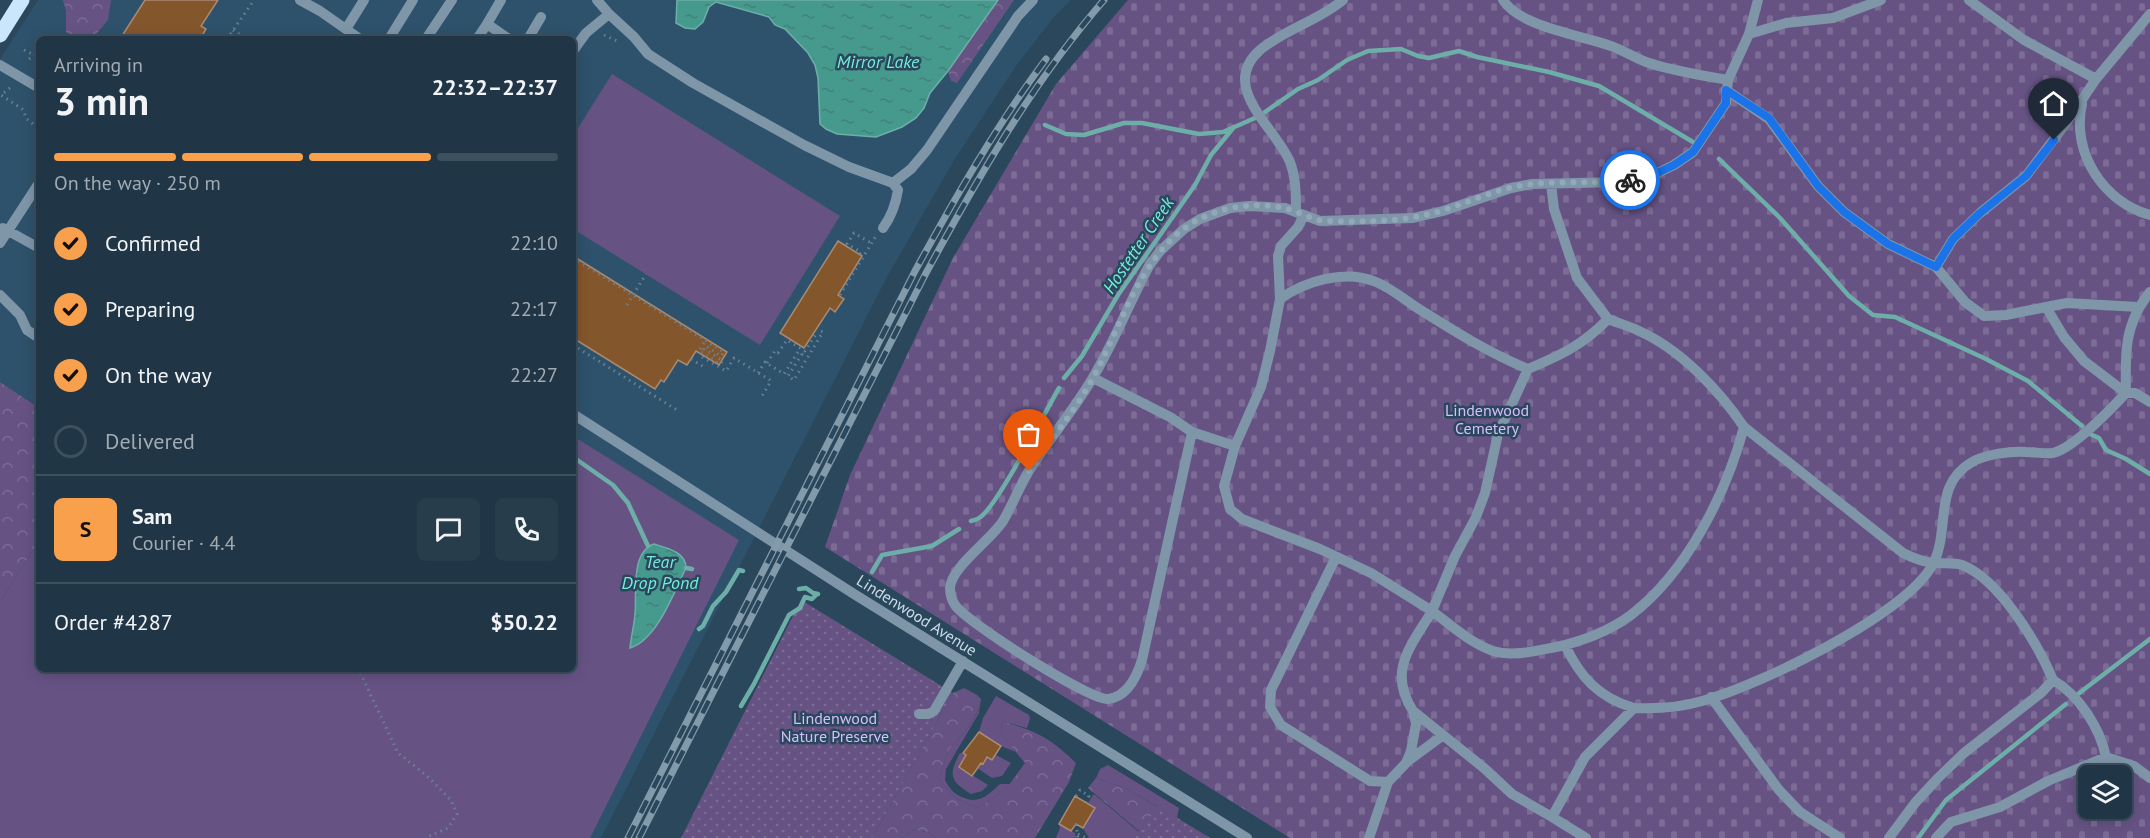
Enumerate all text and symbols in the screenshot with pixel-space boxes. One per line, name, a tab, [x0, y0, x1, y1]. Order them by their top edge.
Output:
water label: Mirror Lake	[837, 50, 920, 73]
text: Arriving in	[54, 52, 143, 78]
text: 22:32–22:37	[432, 73, 558, 101]
text: 3 min	[54, 75, 149, 126]
pin	[2028, 78, 2079, 140]
icon: home	[2037, 87, 2070, 120]
courier	[1600, 150, 1660, 210]
icon: bike	[1614, 164, 1647, 197]
text: On the way · 250 m	[54, 170, 221, 196]
water label: Hostetter Creek	[1097, 191, 1179, 298]
icon: check	[54, 227, 87, 260]
text: Confirmed	[105, 229, 201, 257]
text: 22:10	[510, 230, 558, 256]
icon: check	[54, 293, 87, 326]
text: Preparing	[105, 295, 195, 323]
text: 22:17	[510, 296, 558, 322]
icon: check	[54, 359, 87, 392]
text: On the way	[105, 361, 212, 389]
text: 22:27	[510, 362, 558, 388]
park label: Lindenwood Cemetery	[1445, 400, 1529, 438]
pin	[1003, 409, 1054, 471]
icon: bag	[1012, 418, 1045, 451]
text: Delivered	[105, 427, 195, 455]
button: chat	[417, 498, 480, 561]
button: phone	[495, 498, 558, 561]
text: Sam	[132, 502, 172, 530]
text: S	[80, 515, 91, 543]
text: Courier · 4.4	[132, 530, 235, 556]
water label: Tear Drop Pond	[621, 550, 699, 594]
street label: Lindenwood Avenue	[853, 570, 981, 660]
text: Order #4287	[54, 608, 173, 636]
text: $50.22	[490, 608, 558, 636]
park label: Lindenwood Nature Preserve	[781, 708, 889, 746]
map controls	[2078, 765, 2132, 819]
button: layers	[2078, 765, 2132, 819]

